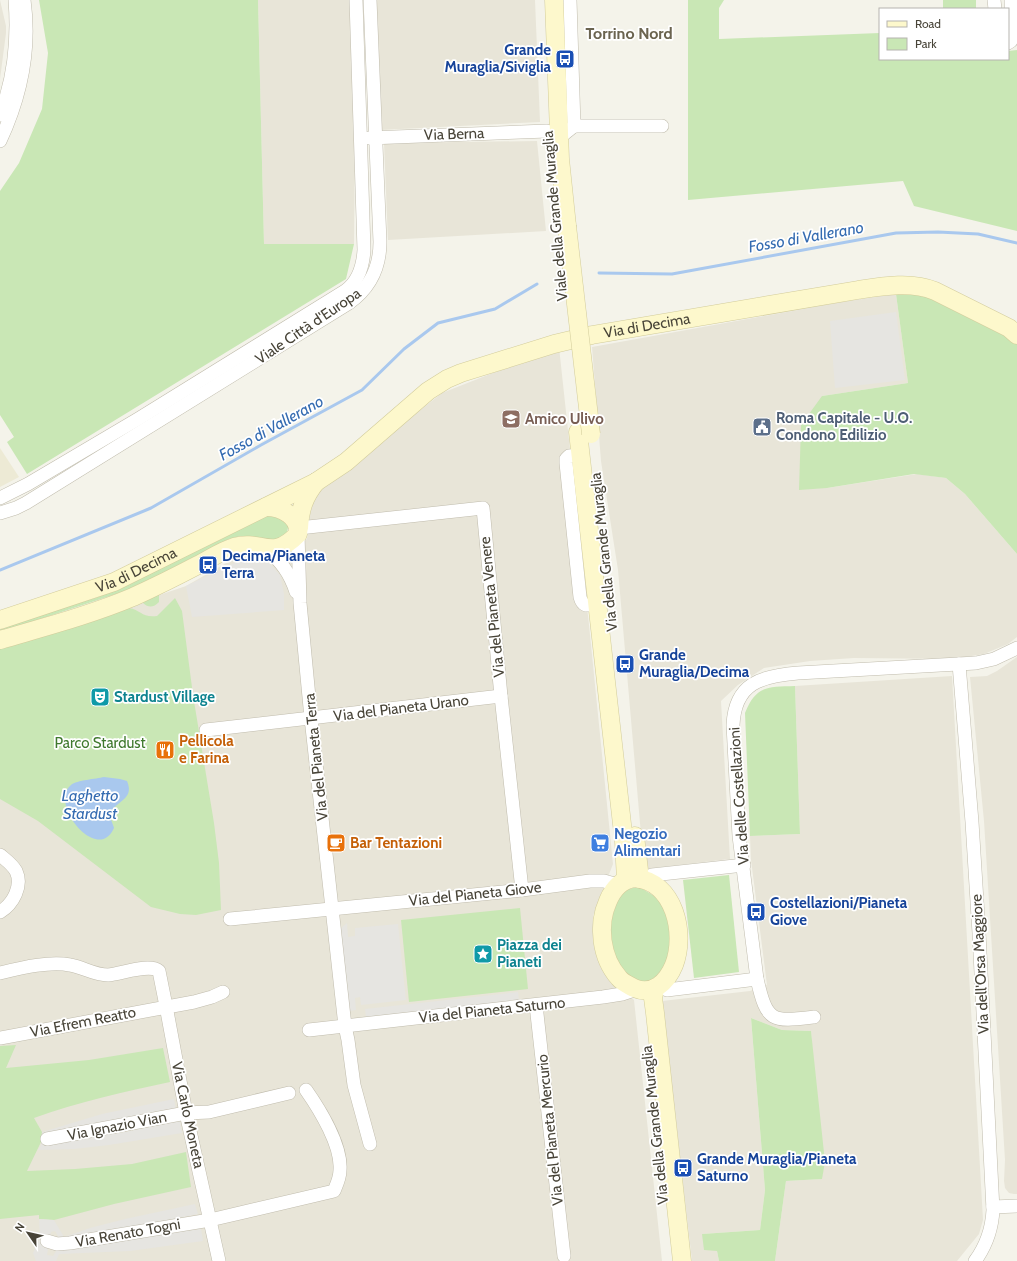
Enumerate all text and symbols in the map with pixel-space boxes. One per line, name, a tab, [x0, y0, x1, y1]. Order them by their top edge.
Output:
legend	[879, 8, 1009, 60]
text: Road	[915, 16, 941, 31]
district label: Torrino Nord	[585, 24, 673, 43]
text: Park	[915, 36, 937, 51]
place label: Grande Muraglia/Siviglia	[444, 41, 552, 76]
bus stop icon: Grande Muraglia/Siviglia	[554, 48, 576, 70]
street label: Via Berna	[423, 124, 485, 144]
street label: Viale della Grande Muraglia	[539, 129, 571, 302]
water label: Fosso di Vallerano	[747, 218, 865, 256]
street label: Viale Città d'Europa	[252, 284, 365, 368]
street label: Via di Decima	[602, 309, 692, 342]
water label: Fosso di Vallerano	[215, 391, 327, 465]
school or university icon: Amico Ulivo	[500, 408, 522, 430]
place label: Roma Capitale - U.O. Condono Edilizio	[776, 409, 912, 444]
place label: Amico Ulivo	[525, 410, 604, 428]
public building icon: Roma Capitale - U.O. Condono Edilizio	[751, 416, 773, 438]
street label: Via della Grande Muraglia	[587, 471, 621, 632]
street label: Via del Pianeta Venere	[476, 535, 508, 678]
street label: Via di Decima	[93, 543, 180, 596]
place label: Decima/Pianeta Terra	[222, 547, 326, 582]
bus stop icon: Decima/Pianeta Terra	[197, 554, 219, 576]
place label: Grande Muraglia/Decima	[639, 646, 750, 681]
bus stop icon: Grande Muraglia/Decima	[614, 653, 636, 675]
theatre icon: Stardust Village	[89, 686, 111, 708]
place label: Stardust Village	[114, 688, 215, 706]
street label: Via del Pianeta Urano	[332, 691, 470, 725]
street label: Via del Pianeta Terra	[300, 692, 332, 822]
street label: Via delle Costellazioni	[725, 726, 753, 866]
place label: Pellicola e Farina	[179, 732, 234, 767]
park label: Parco Stardust	[54, 734, 146, 752]
restaurant icon: Pellicola e Farina	[154, 739, 176, 761]
water label: Laghetto Stardust	[62, 786, 118, 823]
place label: Negozio Alimentari	[614, 825, 681, 860]
cafe icon: Bar Tentazioni	[325, 832, 347, 854]
supermarket icon: Negozio Alimentari	[589, 832, 611, 854]
place label: Bar Tentazioni	[350, 834, 442, 852]
street label: Via del Pianeta Giove	[408, 878, 543, 910]
street label: Via dell'Orsa Maggiore	[967, 893, 993, 1034]
place label: Costellazioni/Pianeta Giove	[770, 894, 908, 929]
bus stop icon: Costellazioni/Pianeta Giove	[745, 901, 767, 923]
place label: Piazza dei Pianeti	[497, 936, 562, 971]
place icon: Piazza dei Pianeti	[472, 943, 494, 965]
street label: Via del Pianeta Saturno	[418, 993, 566, 1027]
street label: Via Efrem Reatto	[29, 1003, 137, 1041]
street label: Via della Grande Muraglia	[638, 1044, 672, 1205]
street label: Via del Pianeta Mercurio	[533, 1053, 567, 1207]
street label: Via Carlo Moneta	[168, 1060, 208, 1171]
street label: Via Ignazio Vian	[66, 1108, 168, 1144]
place label: Grande Muraglia/Pianeta Saturno	[697, 1150, 857, 1185]
bus stop icon: Grande Muraglia/Pianeta Saturno	[672, 1157, 694, 1179]
north arrow	[8, 1213, 48, 1253]
street label: Via Renato Togni	[74, 1215, 182, 1251]
text: N	[12, 1220, 28, 1235]

